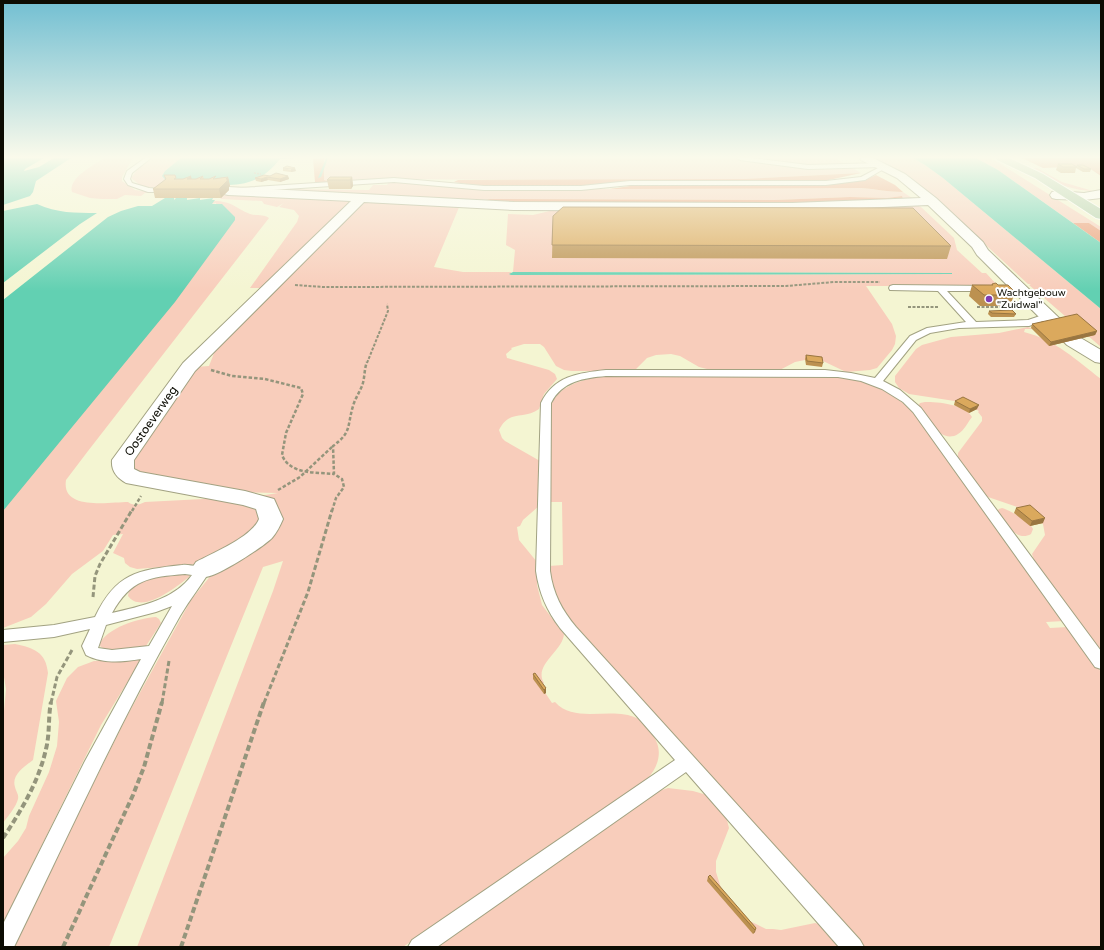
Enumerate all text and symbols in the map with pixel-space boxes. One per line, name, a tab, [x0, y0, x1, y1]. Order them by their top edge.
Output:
place label: Wachtgebouw "Zuidwal"	[997, 287, 1066, 311]
marker: Wachtgebouw "Zuidwal"	[984, 294, 994, 304]
street label: Oostoeverweg	[122, 383, 180, 459]

